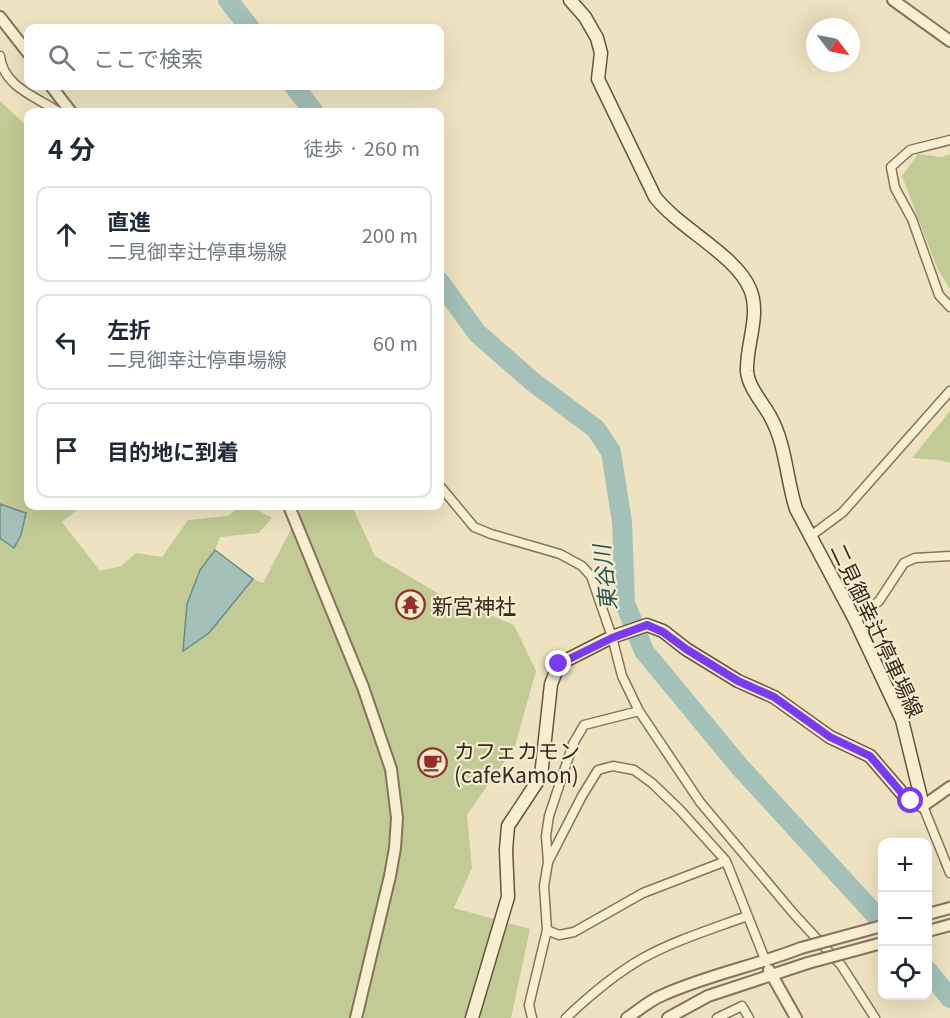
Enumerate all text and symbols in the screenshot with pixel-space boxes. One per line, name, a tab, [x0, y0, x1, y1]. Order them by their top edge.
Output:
north arrow	[806, 18, 860, 72]
search box	[24, 24, 444, 90]
icon: search	[45, 41, 78, 74]
text: ここで検索	[93, 41, 203, 73]
text: 4 分	[48, 129, 95, 166]
text: 徒歩 · 260 m	[304, 133, 420, 162]
text: 直進	[107, 204, 151, 236]
icon: ahead	[50, 218, 83, 251]
text: 200 m	[362, 220, 418, 249]
text: 二見御幸辻停車場線	[107, 236, 287, 265]
text: 左折	[107, 312, 151, 344]
icon: left	[50, 326, 83, 359]
text: 60 m	[373, 328, 418, 357]
text: 二見御幸辻停車場線	[107, 344, 287, 373]
icon: arrive	[50, 434, 83, 467]
text: 目的地に到着	[107, 434, 239, 466]
street label: 二見御幸辻停車場線	[824, 538, 932, 722]
water label: 東谷川	[583, 542, 622, 612]
temple icon: 新宮神社	[395, 589, 427, 621]
place label: 新宮神社	[432, 590, 516, 620]
route end	[545, 650, 571, 676]
place label: カフェカモン (cafeKamon)	[454, 735, 580, 789]
cafe icon: カフェカモン (cafeKamon)	[417, 746, 449, 778]
route start	[897, 787, 923, 813]
map controls	[878, 838, 932, 1000]
button: +	[878, 838, 932, 892]
button: −	[878, 892, 932, 946]
button: locate	[878, 946, 932, 1000]

